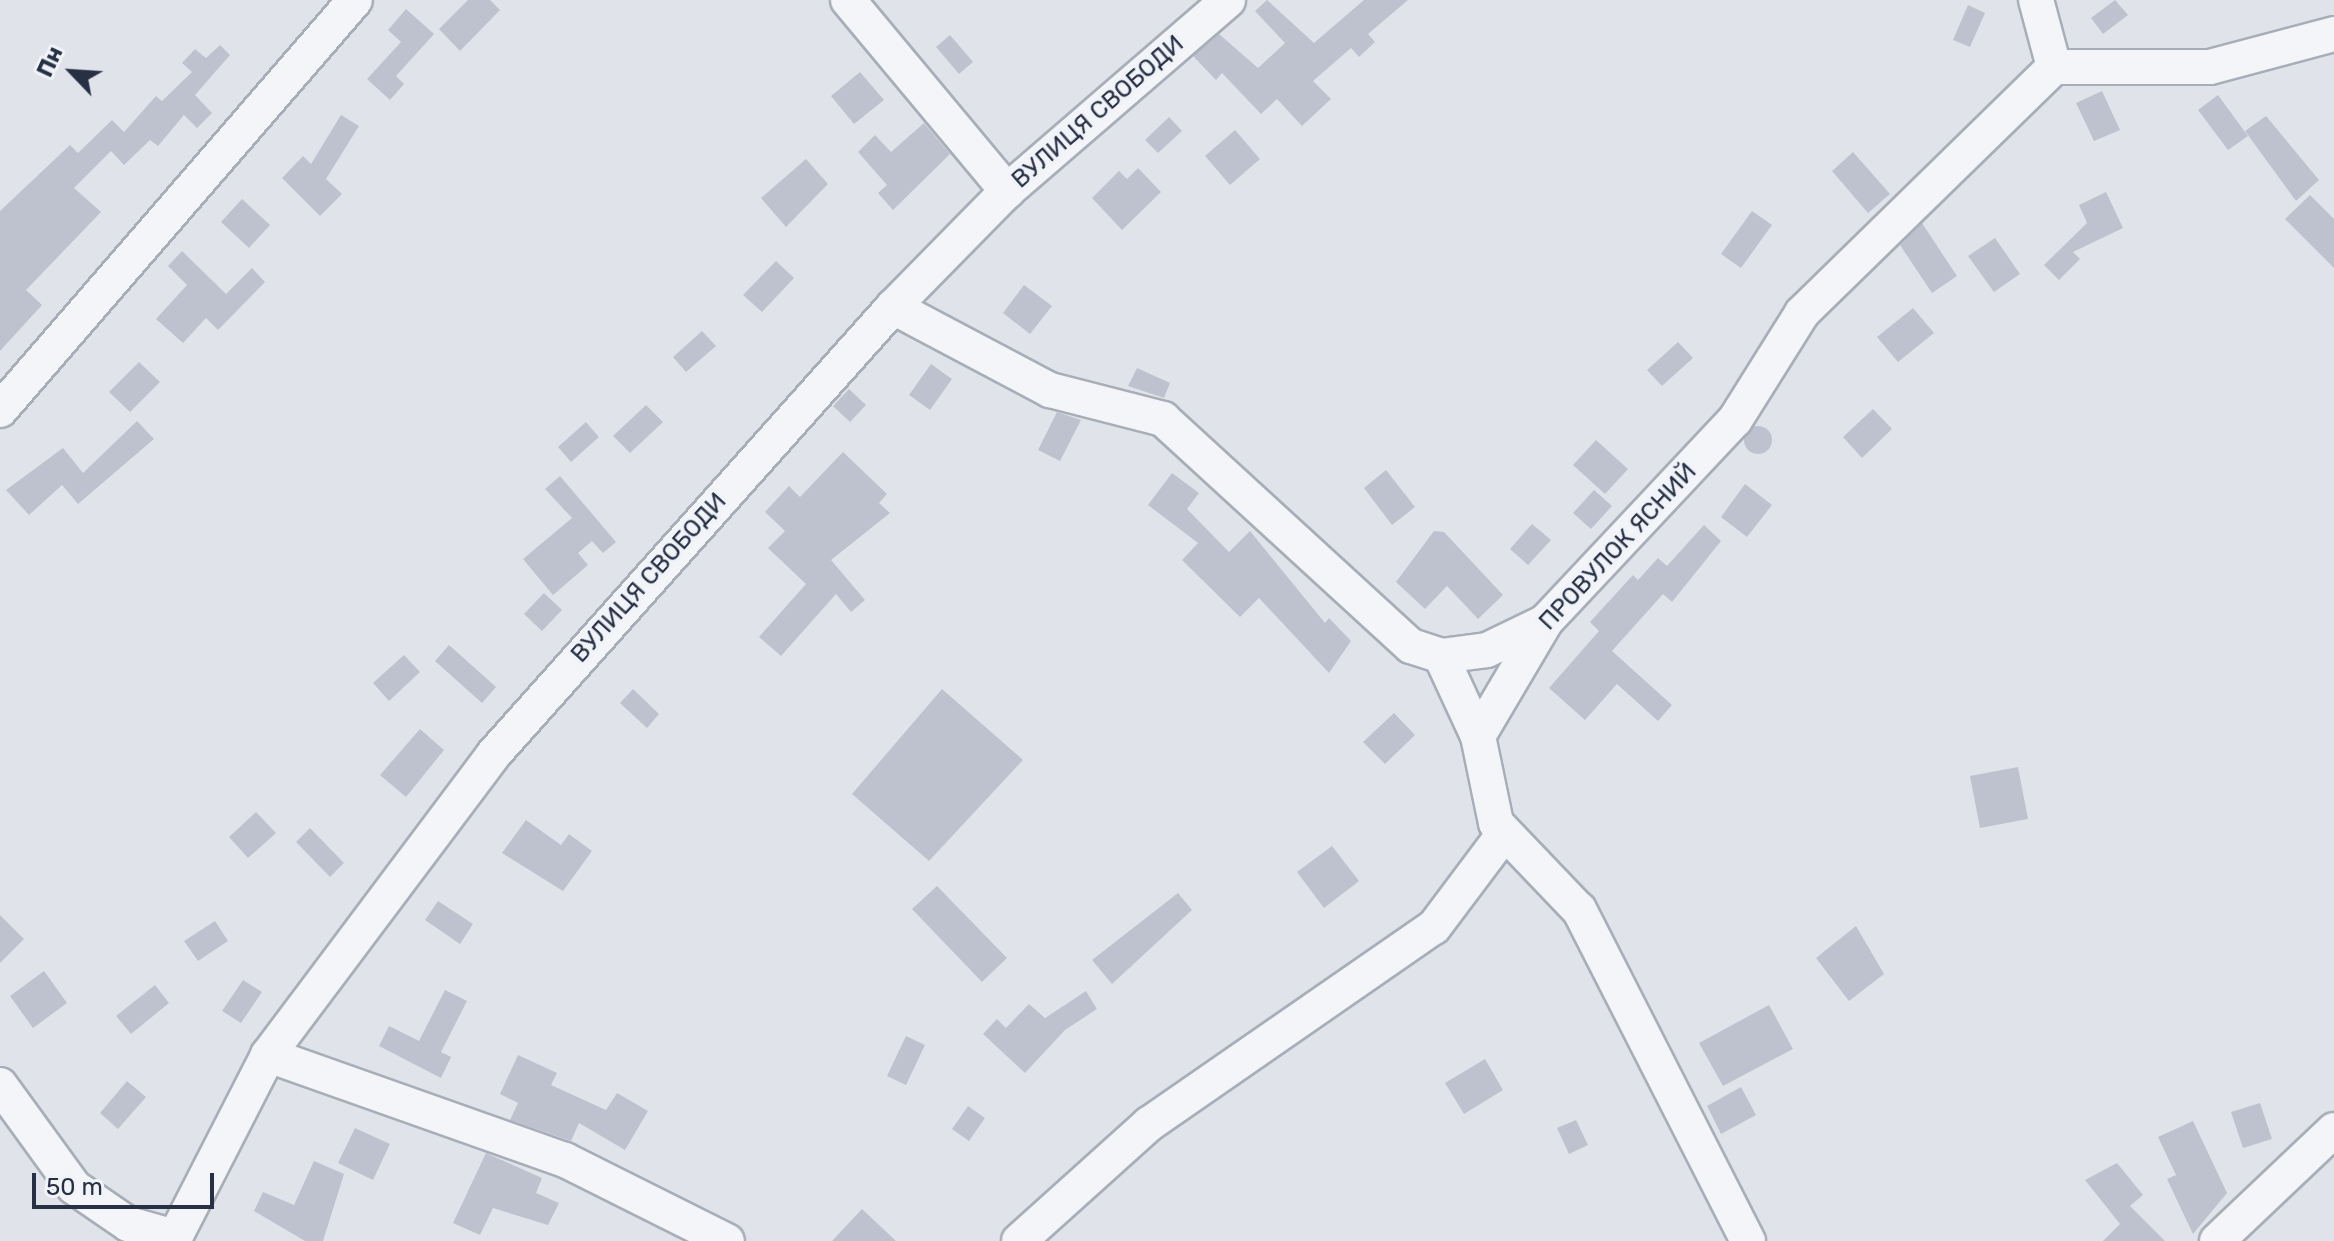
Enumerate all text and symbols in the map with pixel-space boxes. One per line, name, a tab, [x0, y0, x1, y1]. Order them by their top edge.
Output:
street label: ВУЛИЦЯ СВОБОДИ	[1006, 30, 1190, 194]
north arrow	[32, 32, 112, 112]
text: Пн	[31, 42, 68, 81]
street label: ПРОВУЛОК ЯСНИЙ	[1533, 458, 1703, 636]
street label: ВУЛИЦЯ СВОБОДИ	[565, 487, 733, 669]
scale bar	[36, 1157, 218, 1207]
text: 50 m	[46, 1173, 103, 1201]

